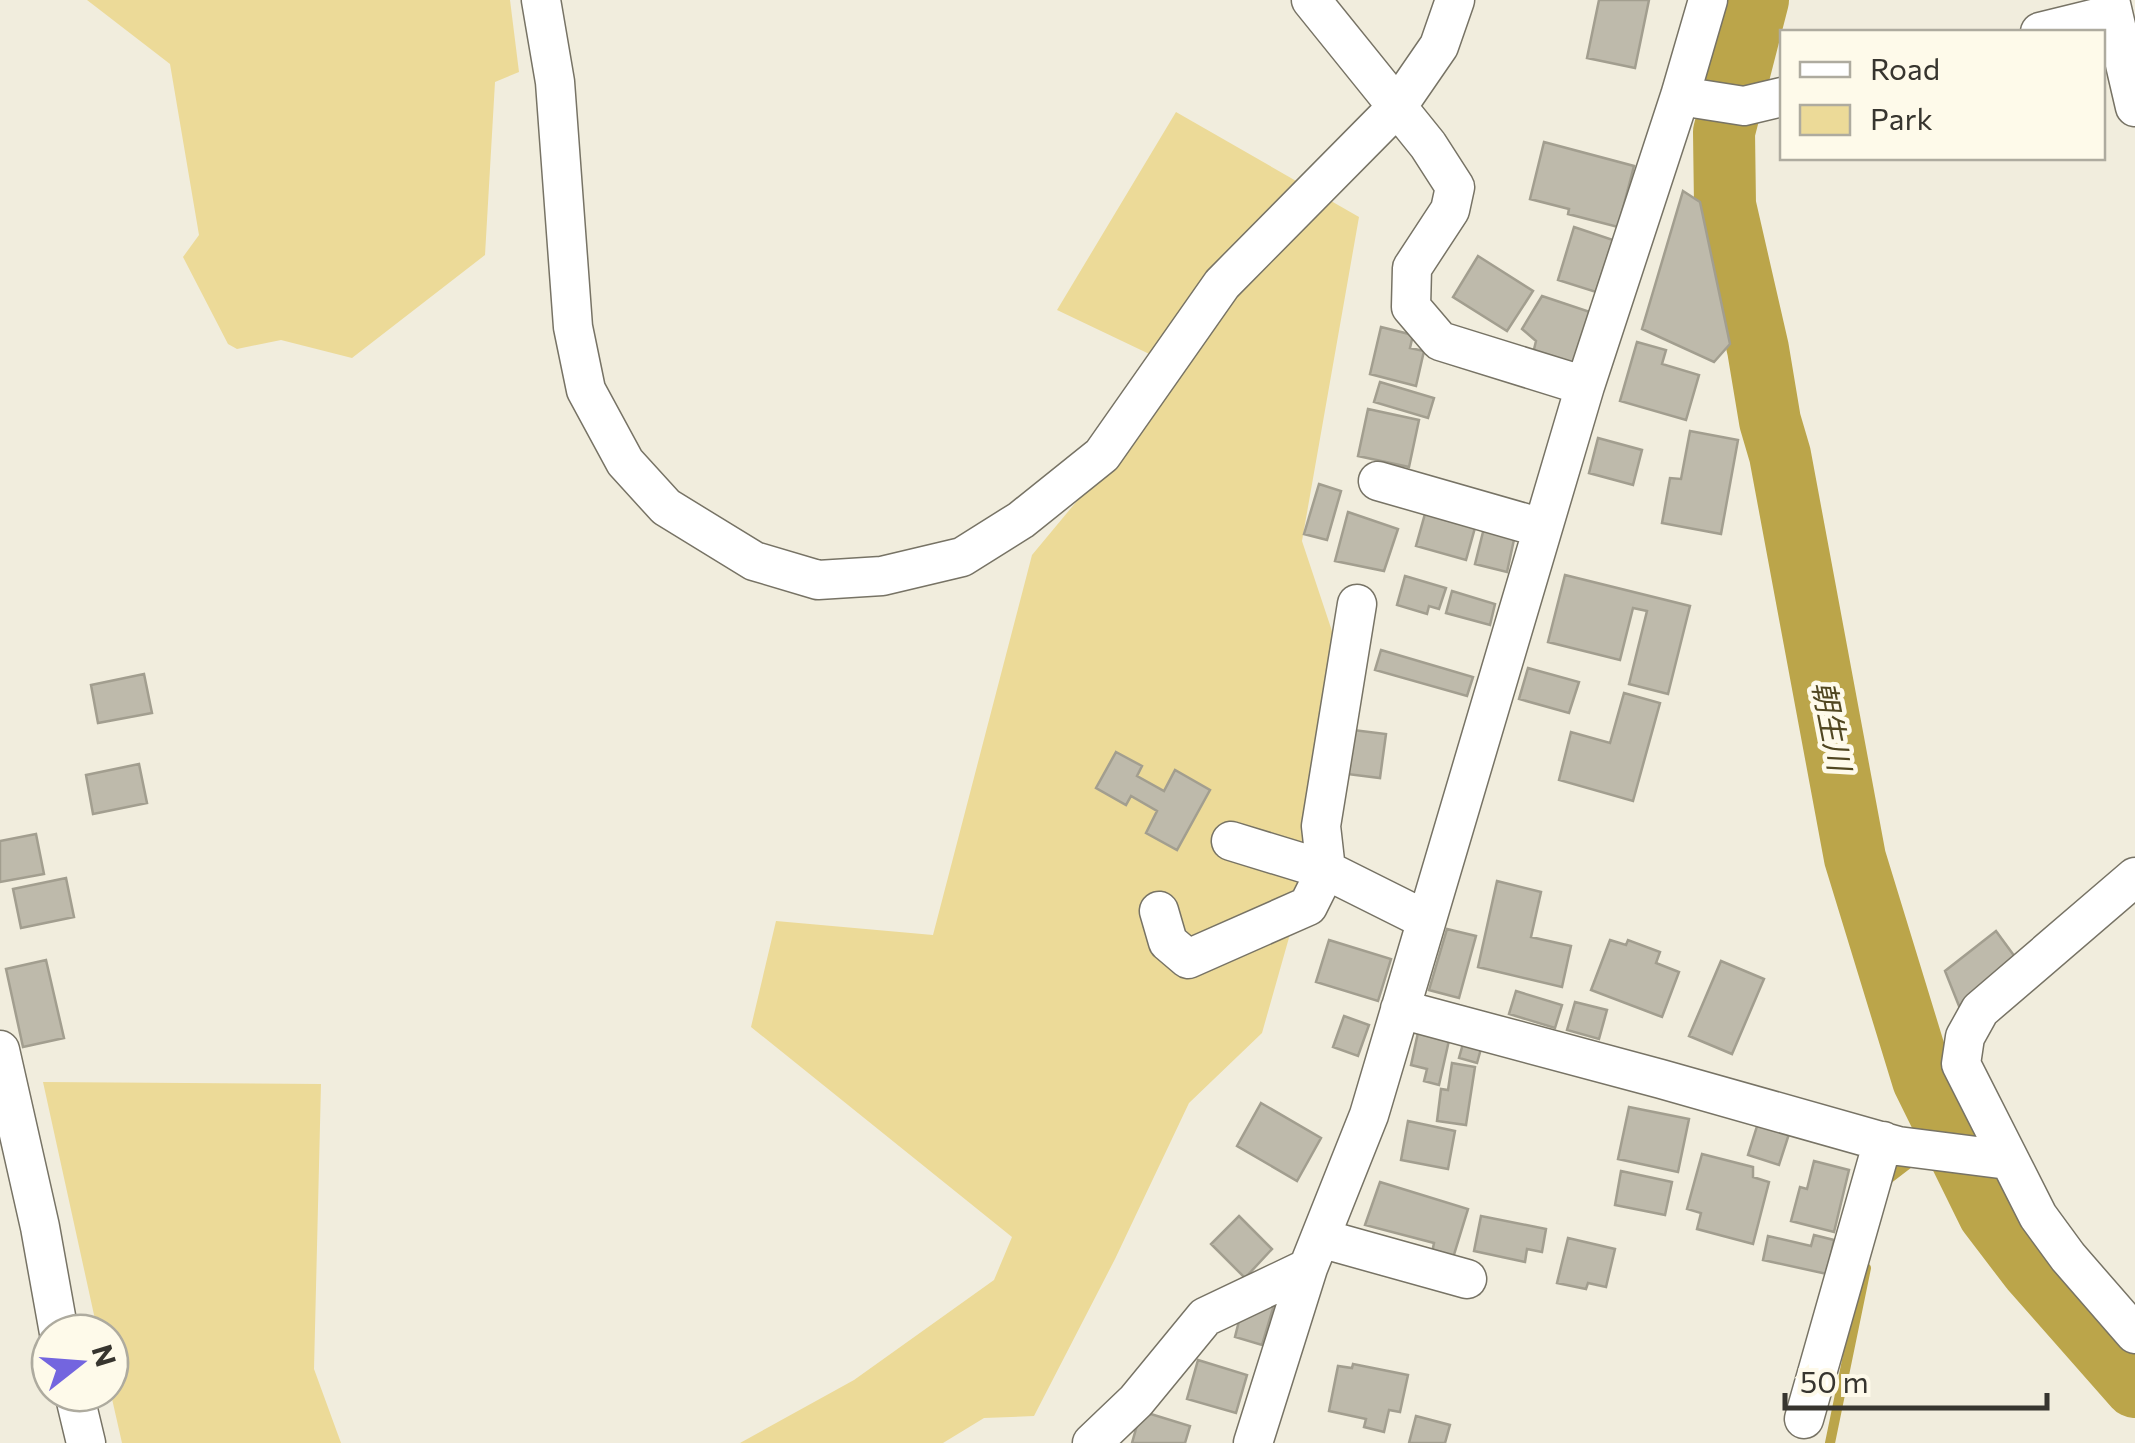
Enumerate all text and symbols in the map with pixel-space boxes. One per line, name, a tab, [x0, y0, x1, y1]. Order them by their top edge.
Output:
legend	[1780, 30, 2105, 160]
text: Road	[1870, 49, 1940, 86]
text: Park	[1870, 99, 1933, 136]
water label: 朝生川	[1807, 678, 1861, 776]
north arrow	[30, 1313, 130, 1413]
text: N	[86, 1340, 124, 1370]
scale bar	[1785, 1348, 2048, 1410]
text: 50 m	[1800, 1362, 1869, 1399]

